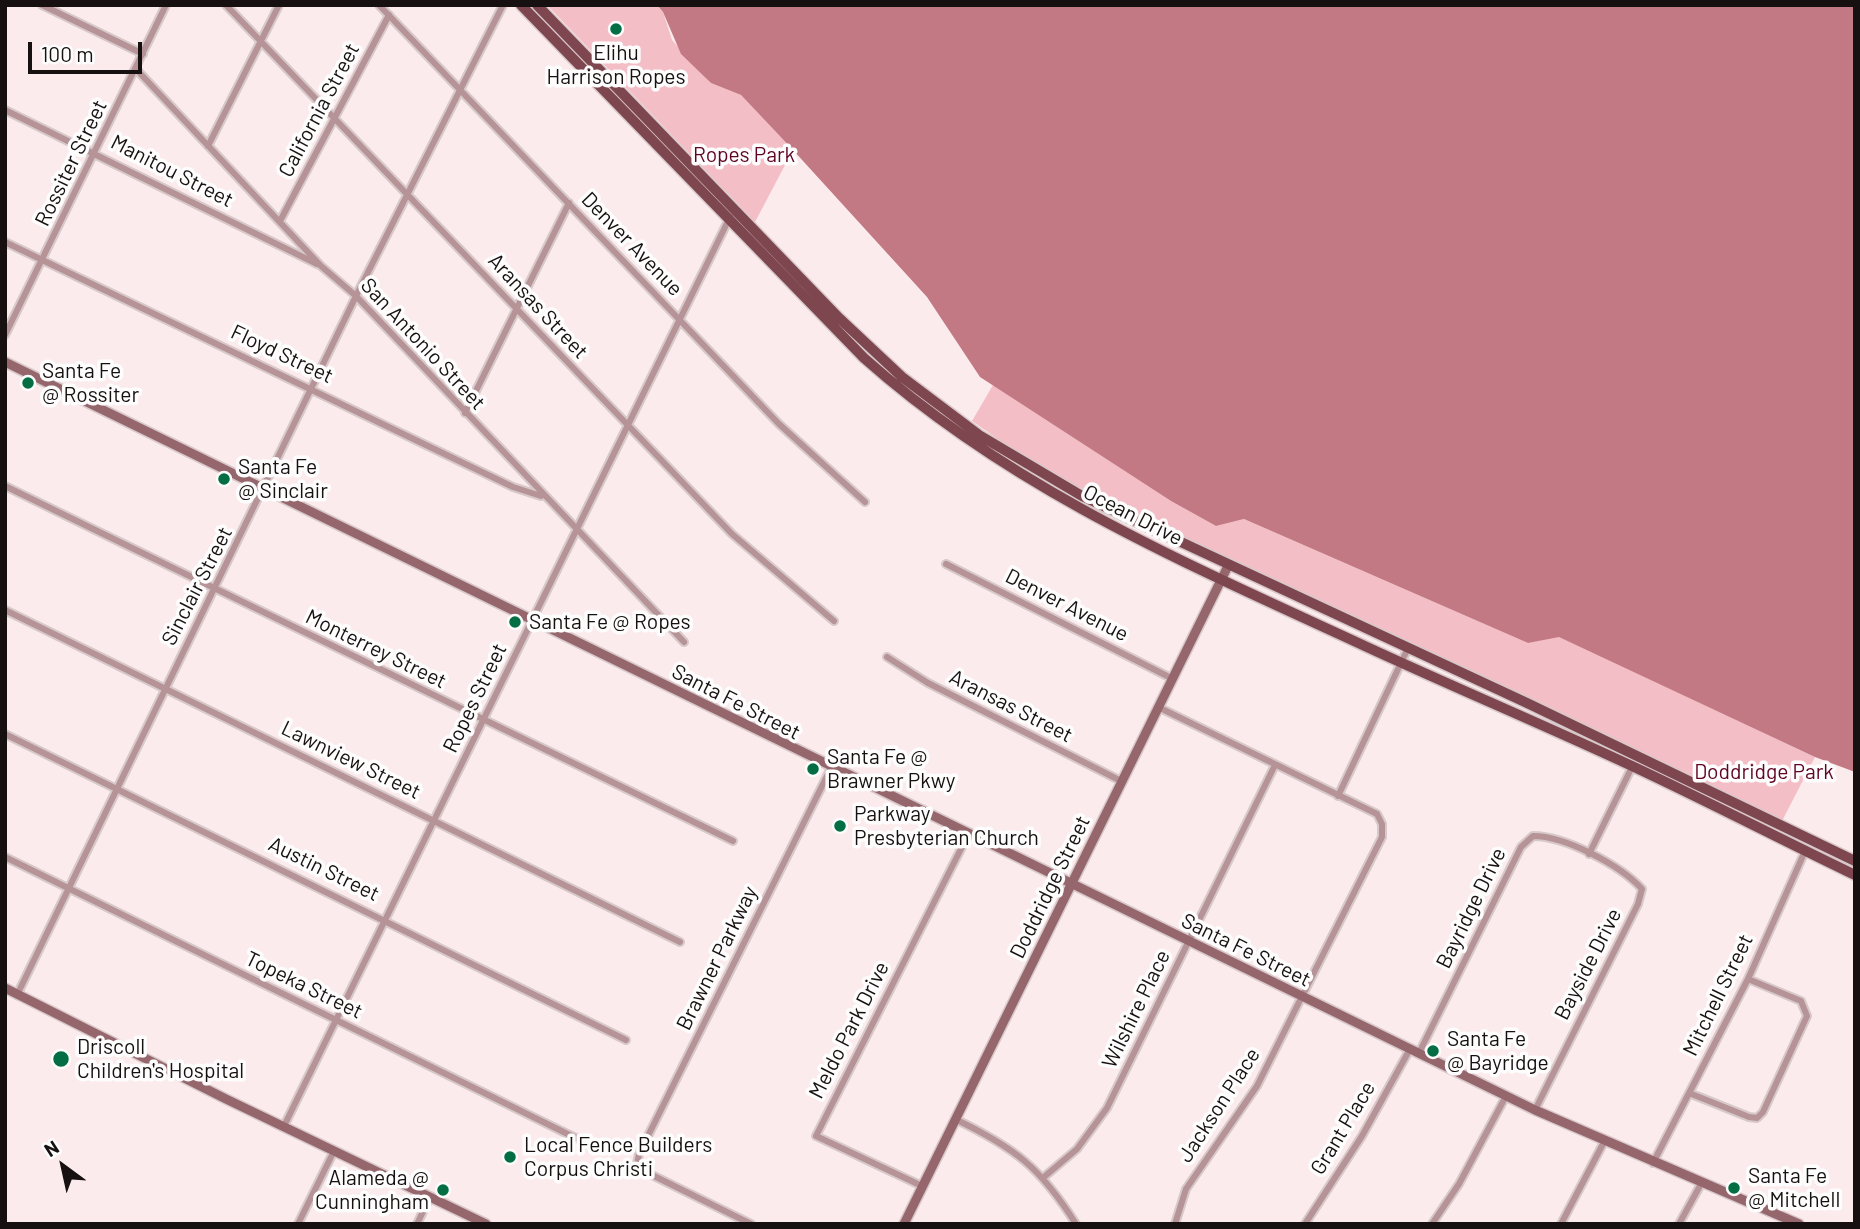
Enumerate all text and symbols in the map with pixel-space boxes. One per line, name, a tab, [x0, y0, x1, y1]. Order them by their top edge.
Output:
marker: Elihu Harrison Ropes	[608, 21, 624, 37]
scale bar	[32, 28, 145, 72]
street label: California Street	[273, 39, 365, 181]
place label: Elihu Harrison Ropes	[547, 40, 685, 90]
text: 100 m	[41, 41, 94, 66]
street label: Rossiter Street	[30, 96, 112, 230]
street label: Manitou Street	[107, 129, 237, 213]
park label: Ropes Park	[693, 142, 795, 168]
street label: Denver Avenue	[576, 187, 688, 301]
street label: Aransas Street	[483, 248, 593, 364]
street label: San Antonio Street	[355, 273, 491, 415]
street label: Floyd Street	[227, 319, 337, 389]
place label: Santa Fe @ Rossiter	[42, 358, 139, 408]
marker: Santa Fe @ Rossiter	[20, 375, 36, 391]
place label: Santa Fe @ Sinclair	[238, 454, 328, 504]
marker: Santa Fe @ Sinclair	[216, 471, 232, 487]
street label: Ocean Drive	[1079, 479, 1187, 551]
street label: Sinclair Street	[156, 522, 238, 650]
street label: Denver Avenue	[1001, 563, 1133, 647]
street label: Monterrey Street	[301, 604, 451, 694]
place label: Santa Fe @ Ropes	[529, 609, 691, 635]
marker: Santa Fe @ Ropes	[507, 614, 523, 630]
street label: Ropes Street	[438, 639, 512, 757]
street label: Santa Fe Street	[668, 659, 804, 745]
street label: Aransas Street	[945, 664, 1077, 748]
street label: Lawnview Street	[277, 715, 425, 805]
place label: Santa Fe @ Brawner Pkwy	[827, 744, 955, 794]
park label: Doddridge Park	[1694, 759, 1834, 785]
marker: Santa Fe @ Brawner Pkwy	[805, 761, 821, 777]
place label: Parkway Presbyterian Church	[854, 801, 1039, 851]
street label: Doddridge Street	[1005, 811, 1095, 963]
marker: Parkway Presbyterian Church	[832, 818, 848, 834]
street label: Austin Street	[265, 831, 383, 907]
street label: Bayridge Drive	[1431, 844, 1511, 972]
street label: Brawner Parkway	[671, 882, 763, 1034]
street label: Bayside Drive	[1549, 904, 1627, 1024]
street label: Santa Fe Street	[1177, 908, 1315, 992]
street label: Mitchell Street	[1678, 930, 1758, 1060]
street label: Topeka Street	[241, 946, 367, 1024]
street label: Wilshire Place	[1097, 946, 1175, 1072]
street label: Meldo Park Drive	[804, 957, 894, 1103]
place label: Santa Fe @ Bayridge	[1447, 1026, 1549, 1076]
place label: Driscoll Children's Hospital	[77, 1034, 244, 1084]
street label: Jackson Place	[1173, 1043, 1265, 1167]
marker: Santa Fe @ Bayridge	[1425, 1043, 1441, 1059]
marker: Driscoll Children's Hospital	[51, 1049, 71, 1069]
street label: Grant Place	[1305, 1077, 1381, 1179]
north arrow	[28, 1131, 98, 1201]
place label: Local Fence Builders Corpus Christi	[524, 1132, 712, 1182]
text: N	[40, 1135, 63, 1161]
marker: Local Fence Builders Corpus Christi	[502, 1149, 518, 1165]
place label: Santa Fe @ Mitchell	[1748, 1163, 1840, 1213]
place label: Alameda @ Cunningham	[315, 1165, 429, 1215]
marker: Santa Fe @ Mitchell	[1726, 1180, 1742, 1196]
marker: Alameda @ Cunningham	[435, 1182, 451, 1198]

